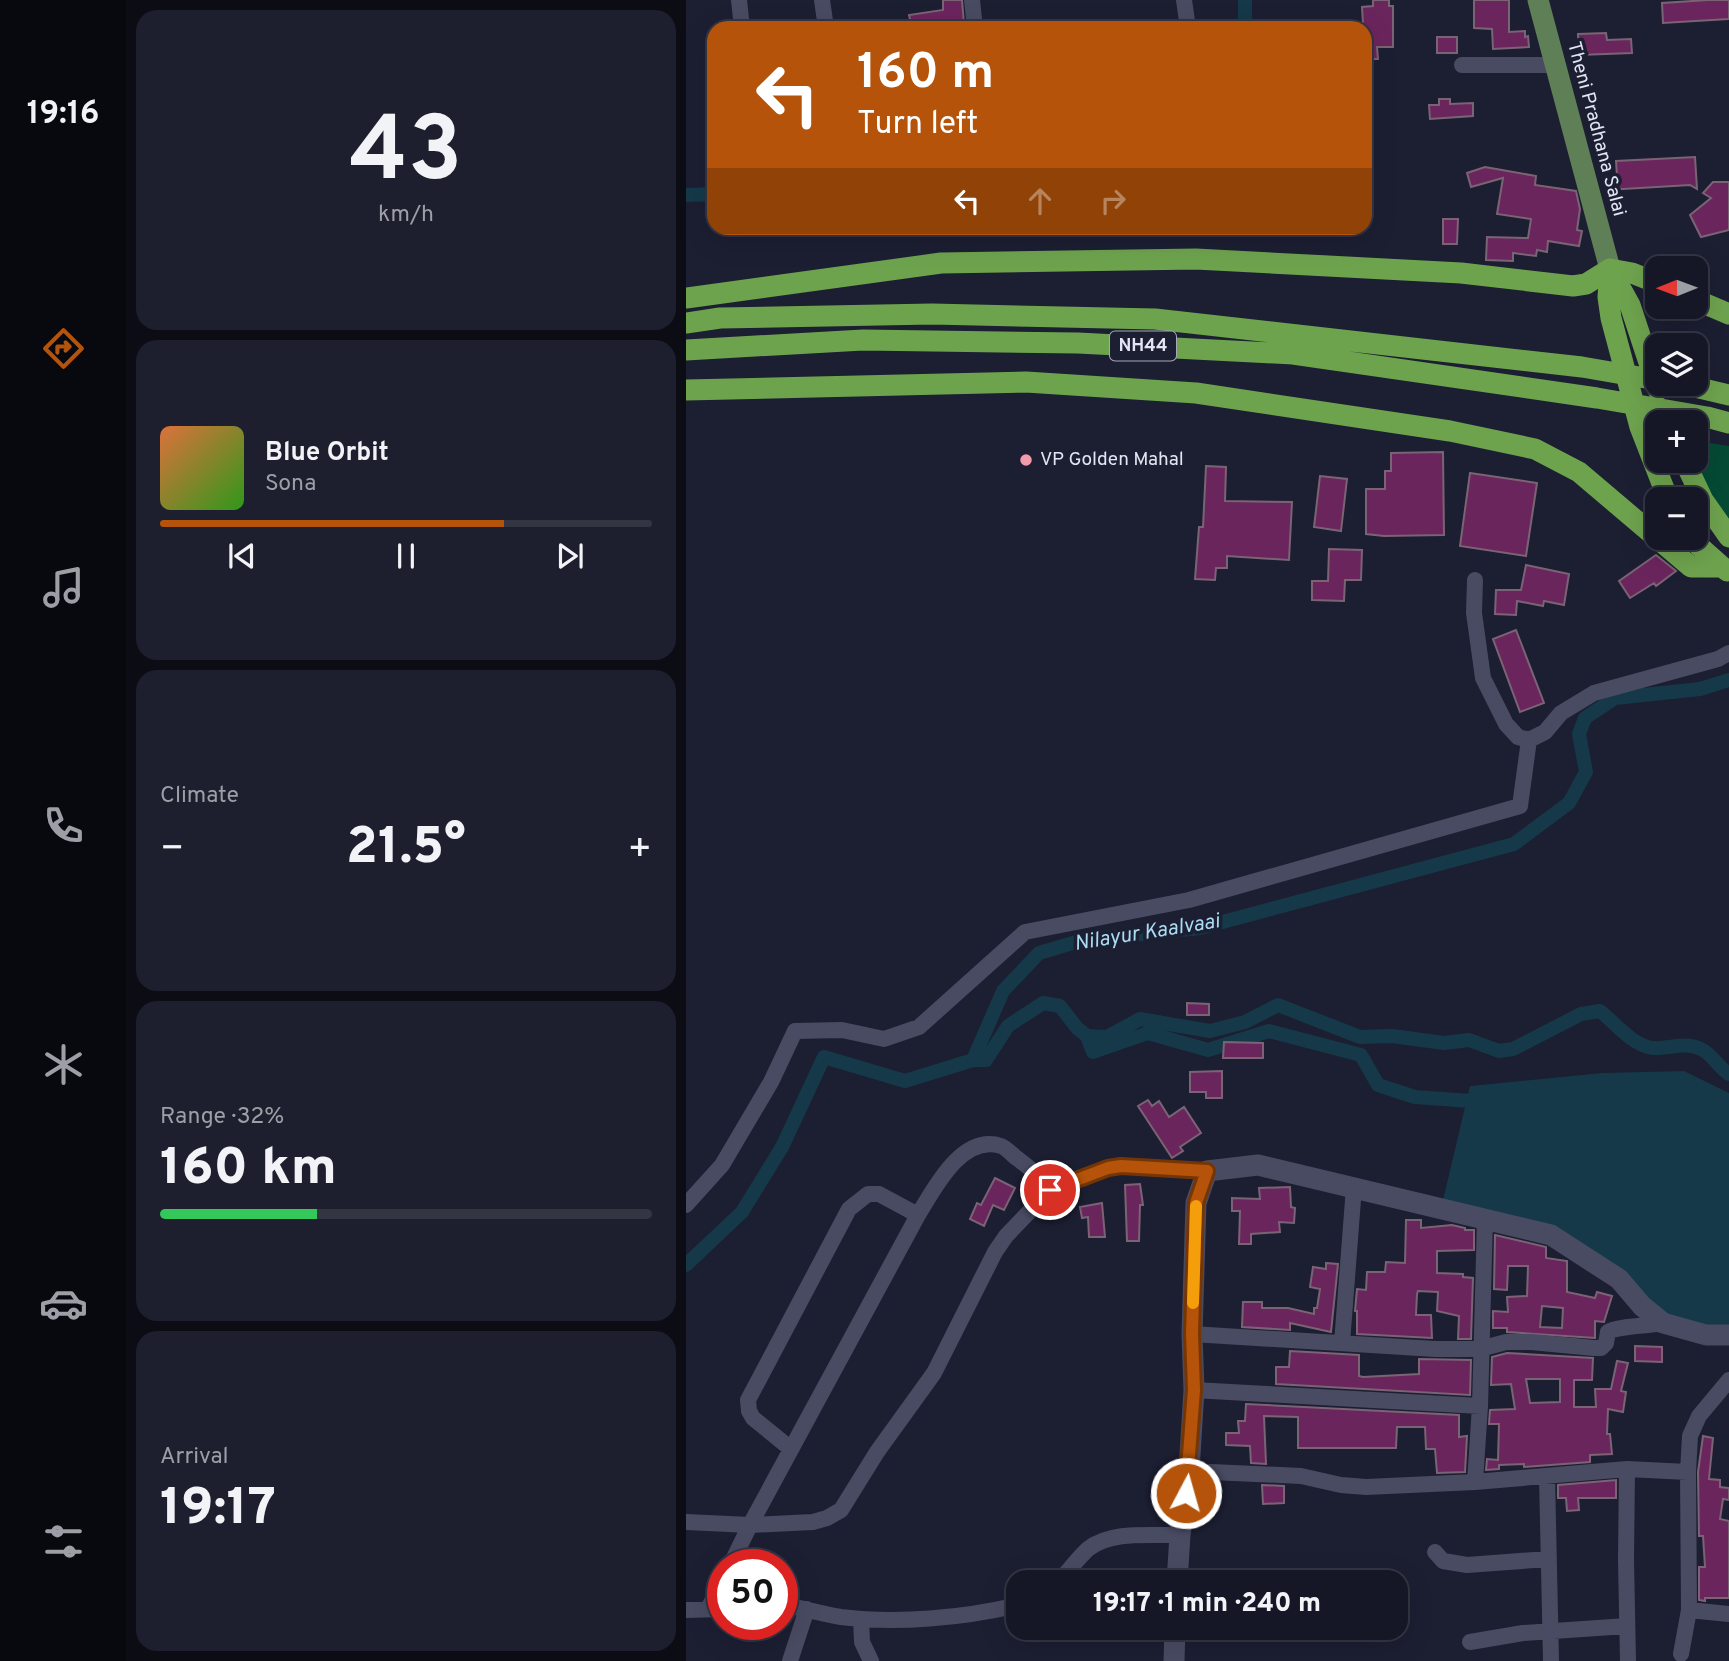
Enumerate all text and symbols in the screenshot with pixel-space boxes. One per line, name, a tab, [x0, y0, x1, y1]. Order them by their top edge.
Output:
street label: Theni Pradhana Salai	[1561, 39, 1631, 219]
text: 160 m	[857, 44, 994, 106]
icon: left	[742, 49, 833, 140]
text: 19:16	[27, 95, 99, 135]
text: 43	[349, 98, 463, 213]
text: Turn left	[857, 105, 978, 145]
icon: left	[948, 182, 986, 220]
icon: ahead	[1021, 182, 1059, 220]
icon: right	[1094, 182, 1132, 220]
text: km/h	[378, 201, 434, 230]
north arrow	[1645, 256, 1708, 318]
map controls	[1645, 256, 1708, 550]
icon: directions	[39, 324, 88, 373]
road number: NH44	[1110, 332, 1176, 360]
button: layers	[1645, 333, 1708, 396]
button: +	[1645, 410, 1708, 473]
text: Blue Orbit	[265, 437, 389, 470]
place label: VP Golden Mahal	[1040, 448, 1184, 472]
marker: VP Golden Mahal	[1018, 452, 1034, 468]
text: Sona	[265, 470, 316, 499]
button: −	[1645, 487, 1708, 550]
icon: previous	[223, 537, 261, 575]
icon: pause	[387, 537, 425, 575]
icon: next	[551, 537, 589, 575]
icon: music	[39, 563, 88, 612]
text: Climate	[160, 782, 239, 811]
icon: phone	[39, 801, 88, 850]
text: 21.5°	[346, 816, 466, 882]
text: −	[160, 826, 185, 875]
text: +	[627, 826, 652, 875]
water label: Nilayur Kaalvaai	[1072, 908, 1223, 958]
icon: climate	[39, 1040, 88, 1089]
text: Range · 32%	[160, 1103, 284, 1132]
text: 160 km	[160, 1137, 337, 1203]
pin	[1020, 1160, 1080, 1220]
icon: arrive	[1031, 1171, 1069, 1209]
icon: car	[39, 1279, 88, 1328]
text: Arrival	[160, 1443, 229, 1472]
position arrow	[1149, 1456, 1223, 1530]
text: 19:17	[160, 1477, 276, 1543]
icon: filters	[39, 1517, 88, 1566]
speed limit sign: 50	[707, 1549, 798, 1640]
text: 19:17 · 1 min · 240 m	[1093, 1588, 1321, 1621]

